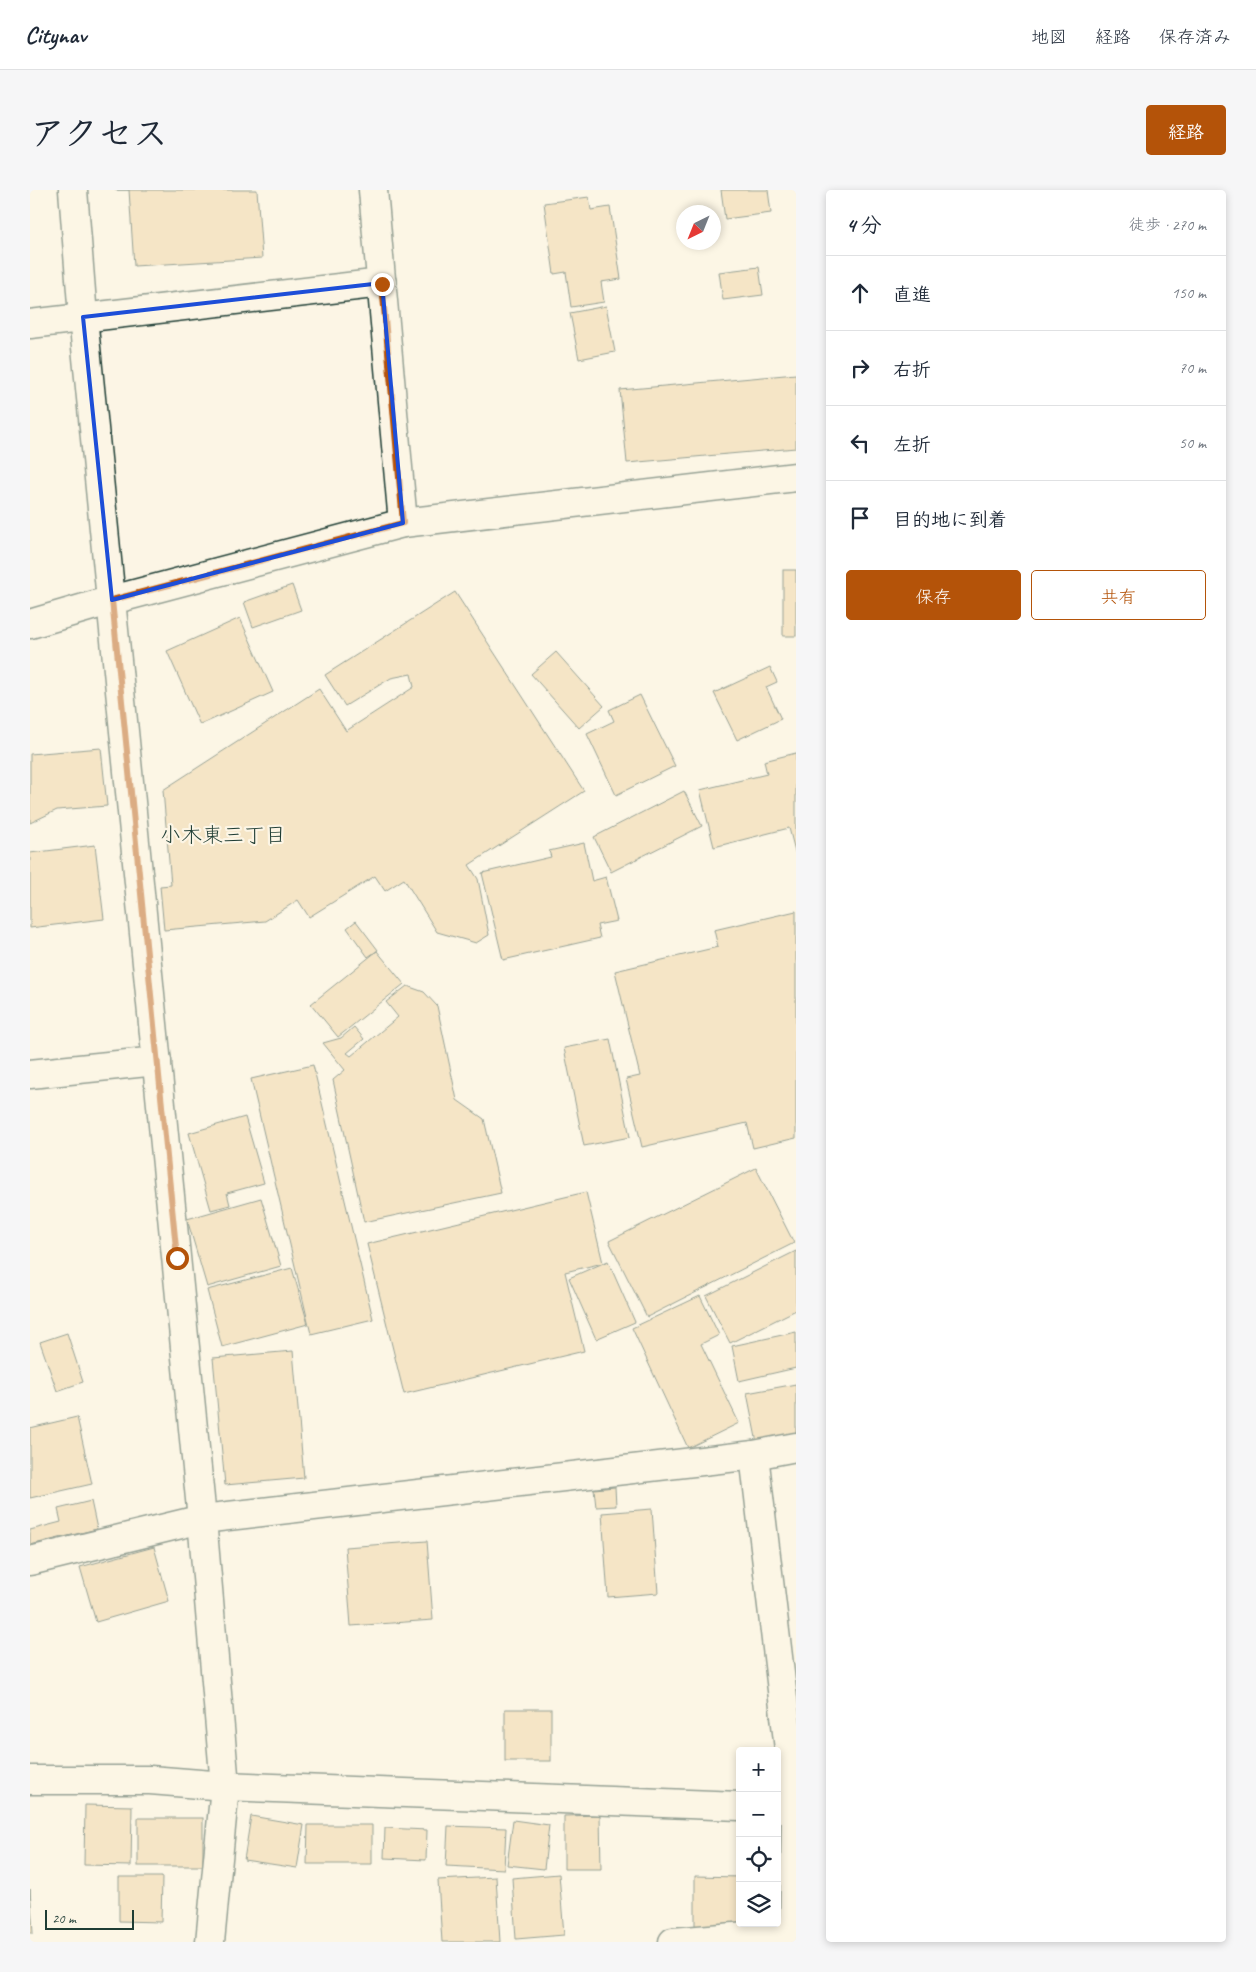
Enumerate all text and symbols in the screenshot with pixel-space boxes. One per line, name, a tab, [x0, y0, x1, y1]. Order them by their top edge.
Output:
text: Citynav	[25, 20, 86, 50]
text: 地図	[1031, 26, 1067, 48]
text: 経路	[1095, 26, 1131, 48]
text: 保存済み	[1159, 26, 1231, 48]
button: 経路	[1146, 105, 1226, 155]
text: アクセス	[30, 111, 168, 156]
north arrow	[676, 205, 721, 250]
text: 4 分	[846, 212, 882, 238]
text: 徒歩 · 270 m	[1129, 215, 1206, 235]
route end	[371, 273, 394, 296]
icon: ahead	[846, 279, 874, 307]
text: 直進	[893, 283, 931, 307]
text: 150 m	[1172, 283, 1206, 303]
icon: right	[846, 354, 874, 382]
text: 右折	[893, 358, 931, 382]
text: 70 m	[1179, 358, 1206, 378]
icon: left	[846, 429, 874, 457]
text: 左折	[893, 433, 931, 457]
text: 50 m	[1179, 433, 1206, 453]
icon: arrive	[846, 504, 874, 532]
text: 目的地に到着	[893, 508, 1007, 532]
button: 保存	[846, 570, 1021, 620]
button: 共有	[1031, 570, 1206, 620]
district label: 小木東三丁目	[160, 822, 286, 848]
route start	[166, 1247, 189, 1270]
map controls	[736, 1747, 781, 1927]
button: +	[736, 1747, 781, 1792]
button: −	[736, 1792, 781, 1837]
button: locate	[736, 1837, 781, 1882]
button: layers	[736, 1882, 781, 1927]
scale bar	[45, 1907, 134, 1930]
text: 20 m	[52, 1910, 76, 1927]

